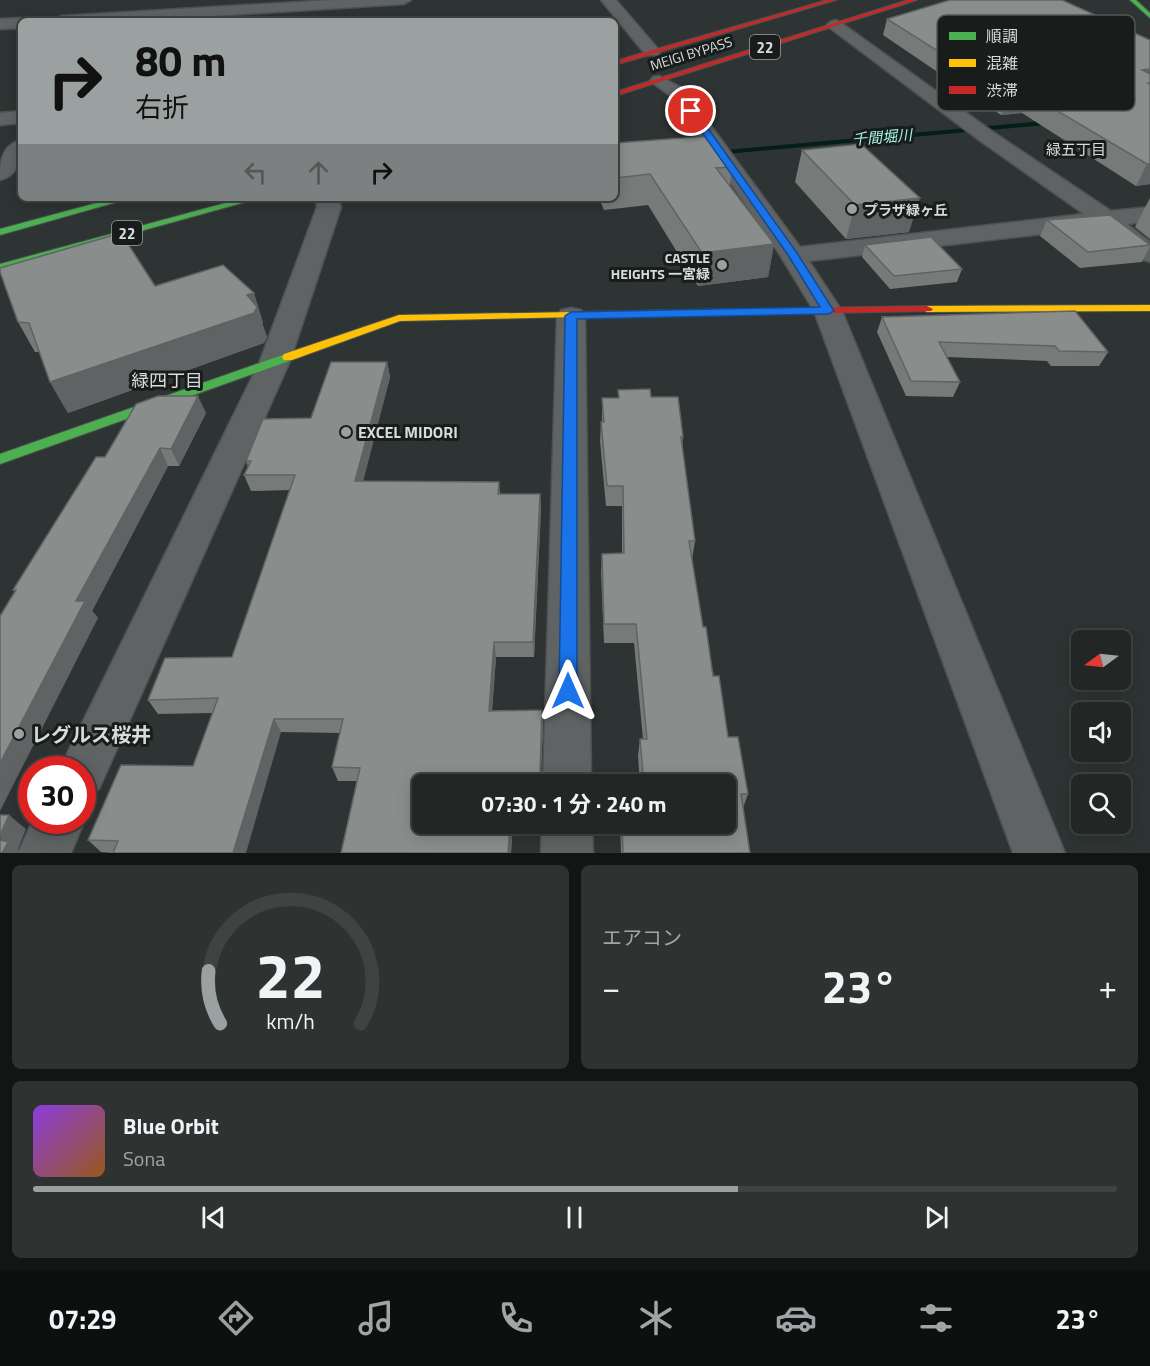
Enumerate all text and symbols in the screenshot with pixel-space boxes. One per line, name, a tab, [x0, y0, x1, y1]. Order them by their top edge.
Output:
legend	[937, 15, 1135, 111]
text: 順調	[986, 24, 1018, 48]
text: 80 m	[135, 28, 227, 92]
street label: MEIGI BYPASS	[647, 31, 735, 75]
road number: 22	[750, 35, 780, 59]
icon: right	[36, 42, 114, 120]
text: 混雑	[986, 51, 1018, 75]
text: 渋滞	[986, 78, 1018, 102]
pin	[665, 85, 716, 136]
text: 右折	[135, 86, 189, 127]
icon: arrive	[674, 94, 707, 127]
water label: 千間堀川	[851, 123, 915, 151]
district label: 緑五丁目	[1046, 138, 1106, 161]
icon: left	[239, 156, 272, 189]
icon: ahead	[302, 156, 335, 189]
icon: right	[365, 156, 398, 189]
place label: プラザ緑ヶ丘	[864, 199, 948, 220]
marker: プラザ緑ヶ丘	[845, 202, 859, 216]
road number: 22	[112, 221, 142, 245]
place label: CASTLE HEIGHTS 一宮緑	[611, 247, 710, 284]
marker: CASTLE HEIGHTS 一宮緑	[715, 258, 729, 272]
district label: 緑四丁目	[131, 367, 203, 394]
place label: EXCEL MIDORI	[358, 420, 458, 444]
marker: EXCEL MIDORI	[339, 425, 353, 439]
north arrow	[1071, 630, 1131, 690]
map controls	[1071, 630, 1131, 834]
position arrow	[536, 659, 600, 723]
button: sound	[1071, 702, 1131, 762]
place label: レグルス桜井	[31, 719, 151, 750]
marker: レグルス桜井	[12, 727, 26, 741]
speed limit sign: 30	[18, 756, 96, 834]
button: search	[1071, 774, 1131, 834]
text: 07:30 · 1 分 · 240 m	[482, 787, 666, 821]
text: エアコン	[602, 922, 682, 953]
text: 22	[256, 927, 325, 1022]
text: 23°	[822, 952, 897, 1020]
text: −	[602, 962, 620, 1012]
text: +	[1099, 962, 1117, 1012]
text: km/h	[266, 1005, 315, 1037]
text: Blue Orbit	[123, 1109, 219, 1143]
text: Sona	[123, 1143, 165, 1174]
icon: previous	[197, 1201, 230, 1234]
icon: pause	[558, 1201, 591, 1234]
icon: next	[920, 1201, 953, 1234]
icon: directions	[215, 1297, 257, 1339]
icon: music	[355, 1297, 397, 1339]
icon: phone	[495, 1297, 537, 1339]
icon: climate	[635, 1297, 677, 1339]
icon: car	[775, 1297, 817, 1339]
icon: filters	[915, 1297, 957, 1339]
text: 07:29	[49, 1298, 116, 1339]
text: 23°	[1055, 1298, 1101, 1339]

